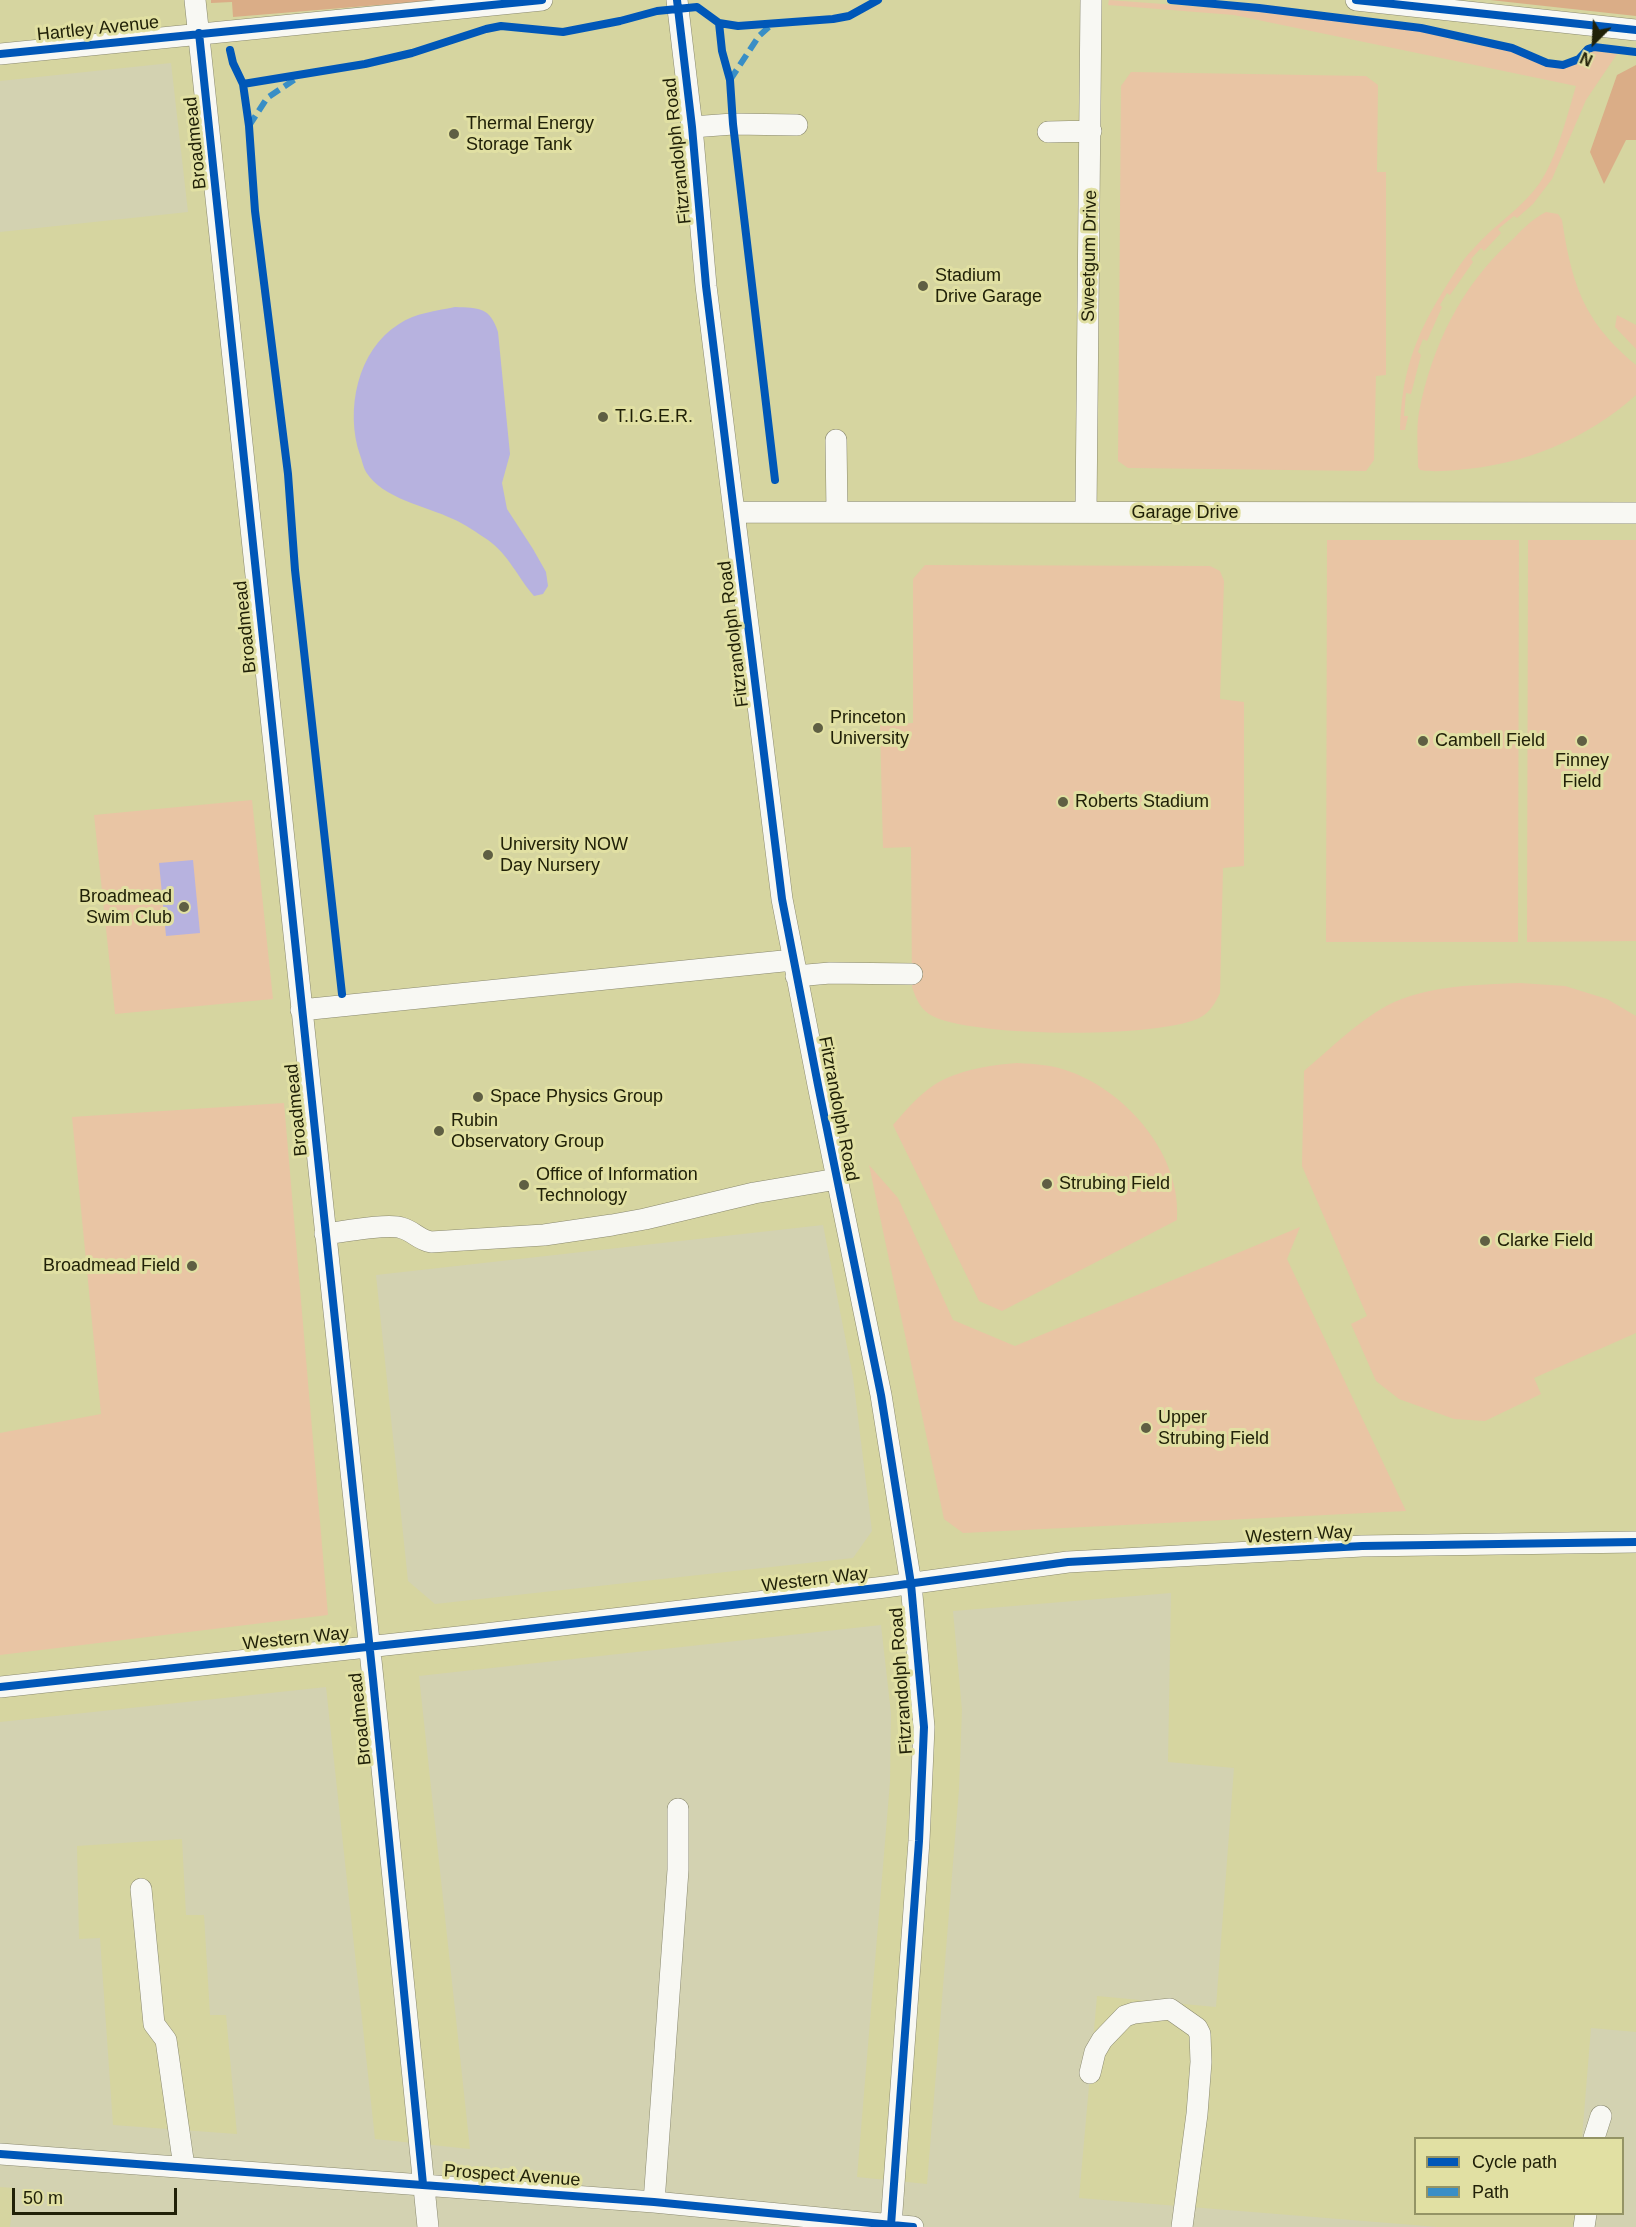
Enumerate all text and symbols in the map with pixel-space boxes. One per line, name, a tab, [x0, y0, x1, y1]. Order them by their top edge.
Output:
street label: Hartley Avenue	[36, 12, 160, 46]
north arrow	[1564, 12, 1624, 72]
text: N	[1578, 49, 1595, 69]
street label: Fitzrandolph Road	[660, 77, 696, 225]
street label: Broadmead	[180, 96, 212, 190]
place label: Thermal Energy Storage Tank	[466, 113, 594, 156]
marker: Thermal Energy Storage Tank	[447, 127, 461, 141]
street label: Sweetgum Drive	[1078, 190, 1102, 322]
place label: Stadium Drive Garage	[935, 265, 1042, 308]
marker: Stadium Drive Garage	[916, 279, 930, 293]
place label: T.I.G.E.R.	[615, 406, 693, 428]
marker: T.I.G.E.R.	[596, 410, 610, 424]
street label: Garage Drive	[1131, 502, 1239, 524]
street label: Fitzrandolph Road	[714, 560, 754, 708]
street label: Broadmead	[230, 580, 262, 674]
place label: Princeton University	[830, 707, 909, 750]
marker: Princeton University	[811, 721, 825, 735]
place label: Cambell Field	[1435, 730, 1545, 752]
marker: Cambell Field	[1416, 734, 1430, 748]
marker: Finney Field	[1575, 734, 1589, 748]
place label: Finney Field	[1555, 750, 1609, 792]
place label: Roberts Stadium	[1075, 791, 1209, 813]
marker: Roberts Stadium	[1056, 795, 1070, 809]
place label: University NOW Day Nursery	[500, 834, 628, 876]
marker: University NOW Day Nursery	[481, 848, 495, 862]
place label: Broadmead Swim Club	[79, 886, 172, 928]
marker: Broadmead Swim Club	[177, 900, 191, 914]
street label: Fitzrandolph Road	[813, 1035, 863, 1183]
street label: Broadmead	[281, 1063, 313, 1157]
place label: Space Physics Group	[490, 1086, 663, 1108]
marker: Space Physics Group	[471, 1090, 485, 1104]
place label: Rubin Observatory Group	[451, 1110, 604, 1152]
marker: Rubin Observatory Group	[432, 1124, 446, 1138]
place label: Office of Information Technology	[536, 1164, 698, 1206]
place label: Strubing Field	[1059, 1173, 1170, 1195]
marker: Strubing Field	[1040, 1177, 1054, 1191]
marker: Office of Information Technology	[517, 1178, 531, 1192]
place label: Clarke Field	[1497, 1230, 1593, 1252]
marker: Clarke Field	[1478, 1234, 1492, 1248]
place label: Broadmead Field	[43, 1255, 180, 1277]
marker: Broadmead Field	[185, 1259, 199, 1273]
place label: Upper Strubing Field	[1158, 1407, 1269, 1450]
marker: Upper Strubing Field	[1139, 1421, 1153, 1435]
street label: Western Way	[1245, 1521, 1353, 1549]
street label: Western Way	[761, 1563, 869, 1597]
street label: Fitzrandolph Road	[886, 1607, 918, 1755]
street label: Western Way	[242, 1623, 350, 1655]
street label: Broadmead	[345, 1672, 377, 1766]
legend	[1414, 2137, 1624, 2215]
text: Cycle path	[1472, 2152, 1557, 2172]
street label: Prospect Avenue	[443, 2160, 581, 2192]
scale bar	[15, 2176, 180, 2214]
text: Path	[1472, 2182, 1509, 2202]
text: 50 m	[23, 2188, 63, 2208]

